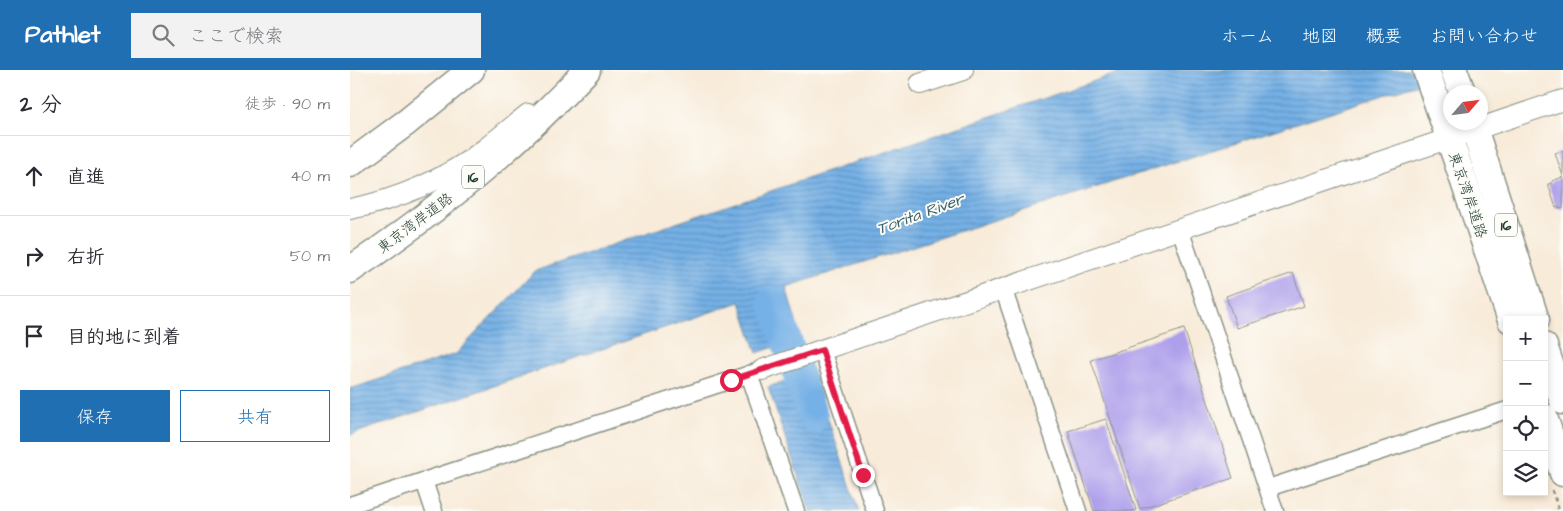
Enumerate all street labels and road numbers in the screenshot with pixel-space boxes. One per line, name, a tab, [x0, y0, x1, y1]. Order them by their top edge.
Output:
street label: 東京湾岸道路	[1443, 149, 1492, 241]
road number: 16	[462, 165, 484, 188]
street label: 東京湾岸道路	[373, 188, 458, 259]
road number: 16	[1495, 214, 1517, 236]

